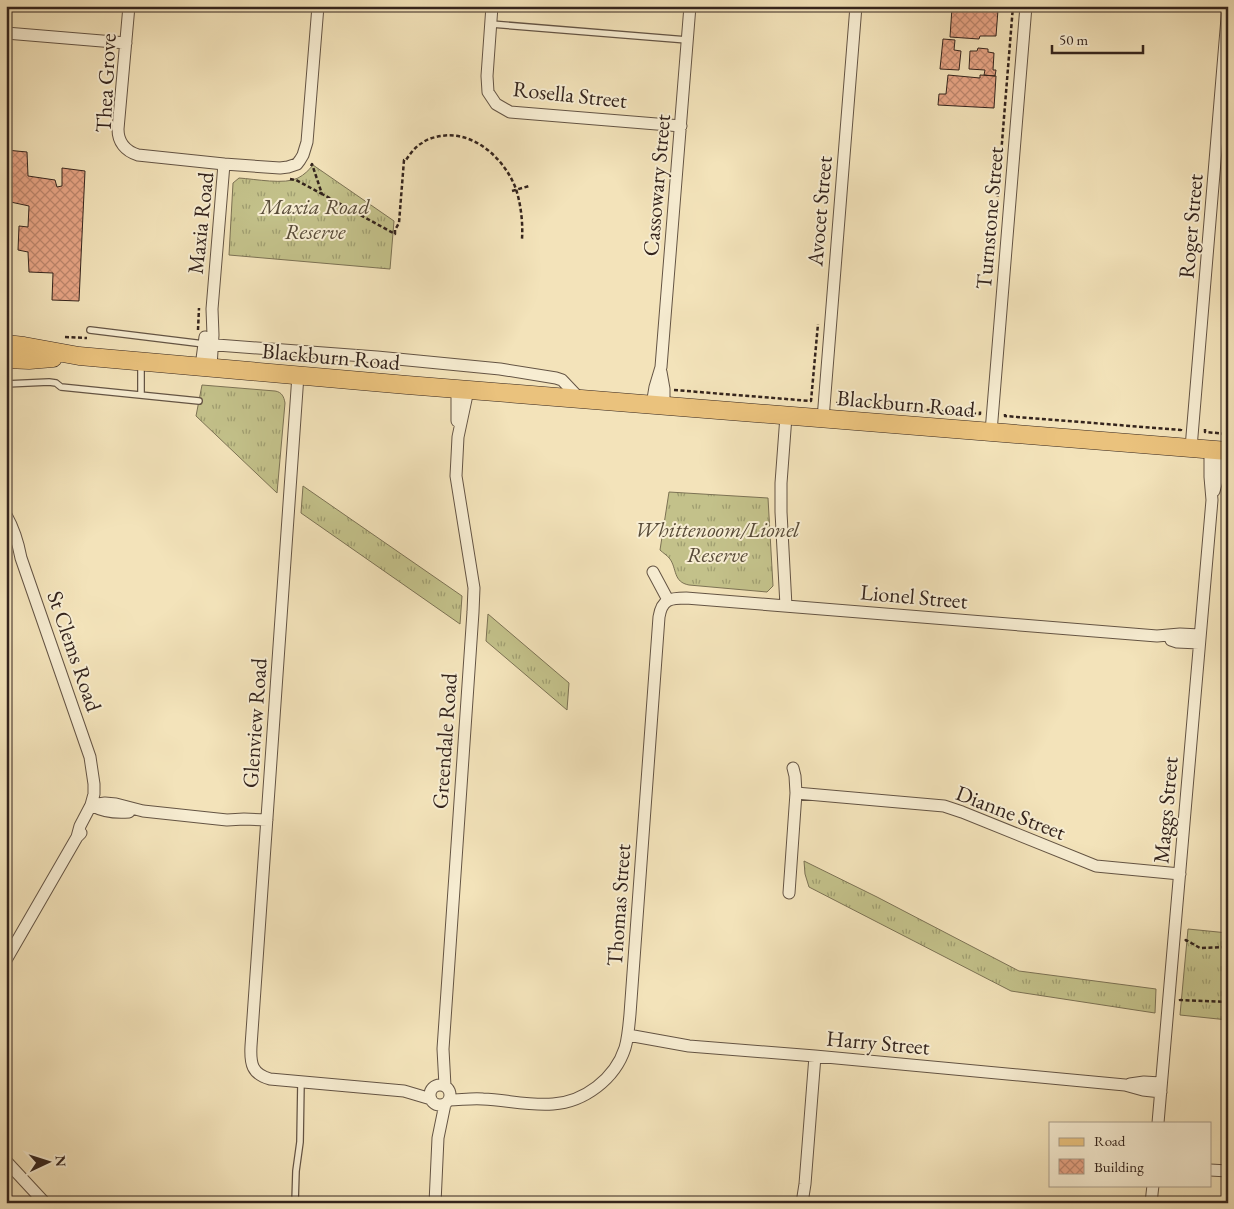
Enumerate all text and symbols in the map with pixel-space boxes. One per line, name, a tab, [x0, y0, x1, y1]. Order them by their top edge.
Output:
scale bar	[1052, 22, 1143, 54]
text: 50 m	[1059, 30, 1088, 49]
street label: Thea Grove	[88, 32, 123, 133]
street label: Rosella Street	[512, 74, 628, 115]
street label: Cassowary Street	[636, 113, 677, 257]
street label: Turnstone Street	[969, 145, 1010, 291]
street label: Avocet Street	[800, 155, 839, 268]
street label: Maxia Road	[181, 170, 220, 275]
street label: Roger Street	[1171, 172, 1210, 280]
park label: Maxia Road Reserve	[258, 192, 370, 246]
street label: Blackburn Road	[261, 336, 402, 377]
street label: Blackburn Road	[836, 383, 977, 424]
park label: Whittenoom/Lionel Reserve	[635, 515, 800, 569]
street label: Lionel Street	[859, 577, 969, 616]
street label: St Clems Road	[40, 587, 109, 716]
street label: Glenview Road	[235, 656, 274, 789]
street label: Greendale Road	[425, 671, 464, 810]
street label: Maggs Street	[1146, 755, 1185, 865]
street label: Dianne Street	[952, 778, 1070, 847]
street label: Thomas Street	[600, 843, 637, 967]
street label: Harry Street	[825, 1024, 931, 1061]
legend	[1049, 1122, 1212, 1186]
text: Road	[1094, 1131, 1126, 1150]
north arrow	[22, 1136, 72, 1186]
text: N	[52, 1155, 70, 1168]
text: Building	[1094, 1157, 1144, 1176]

